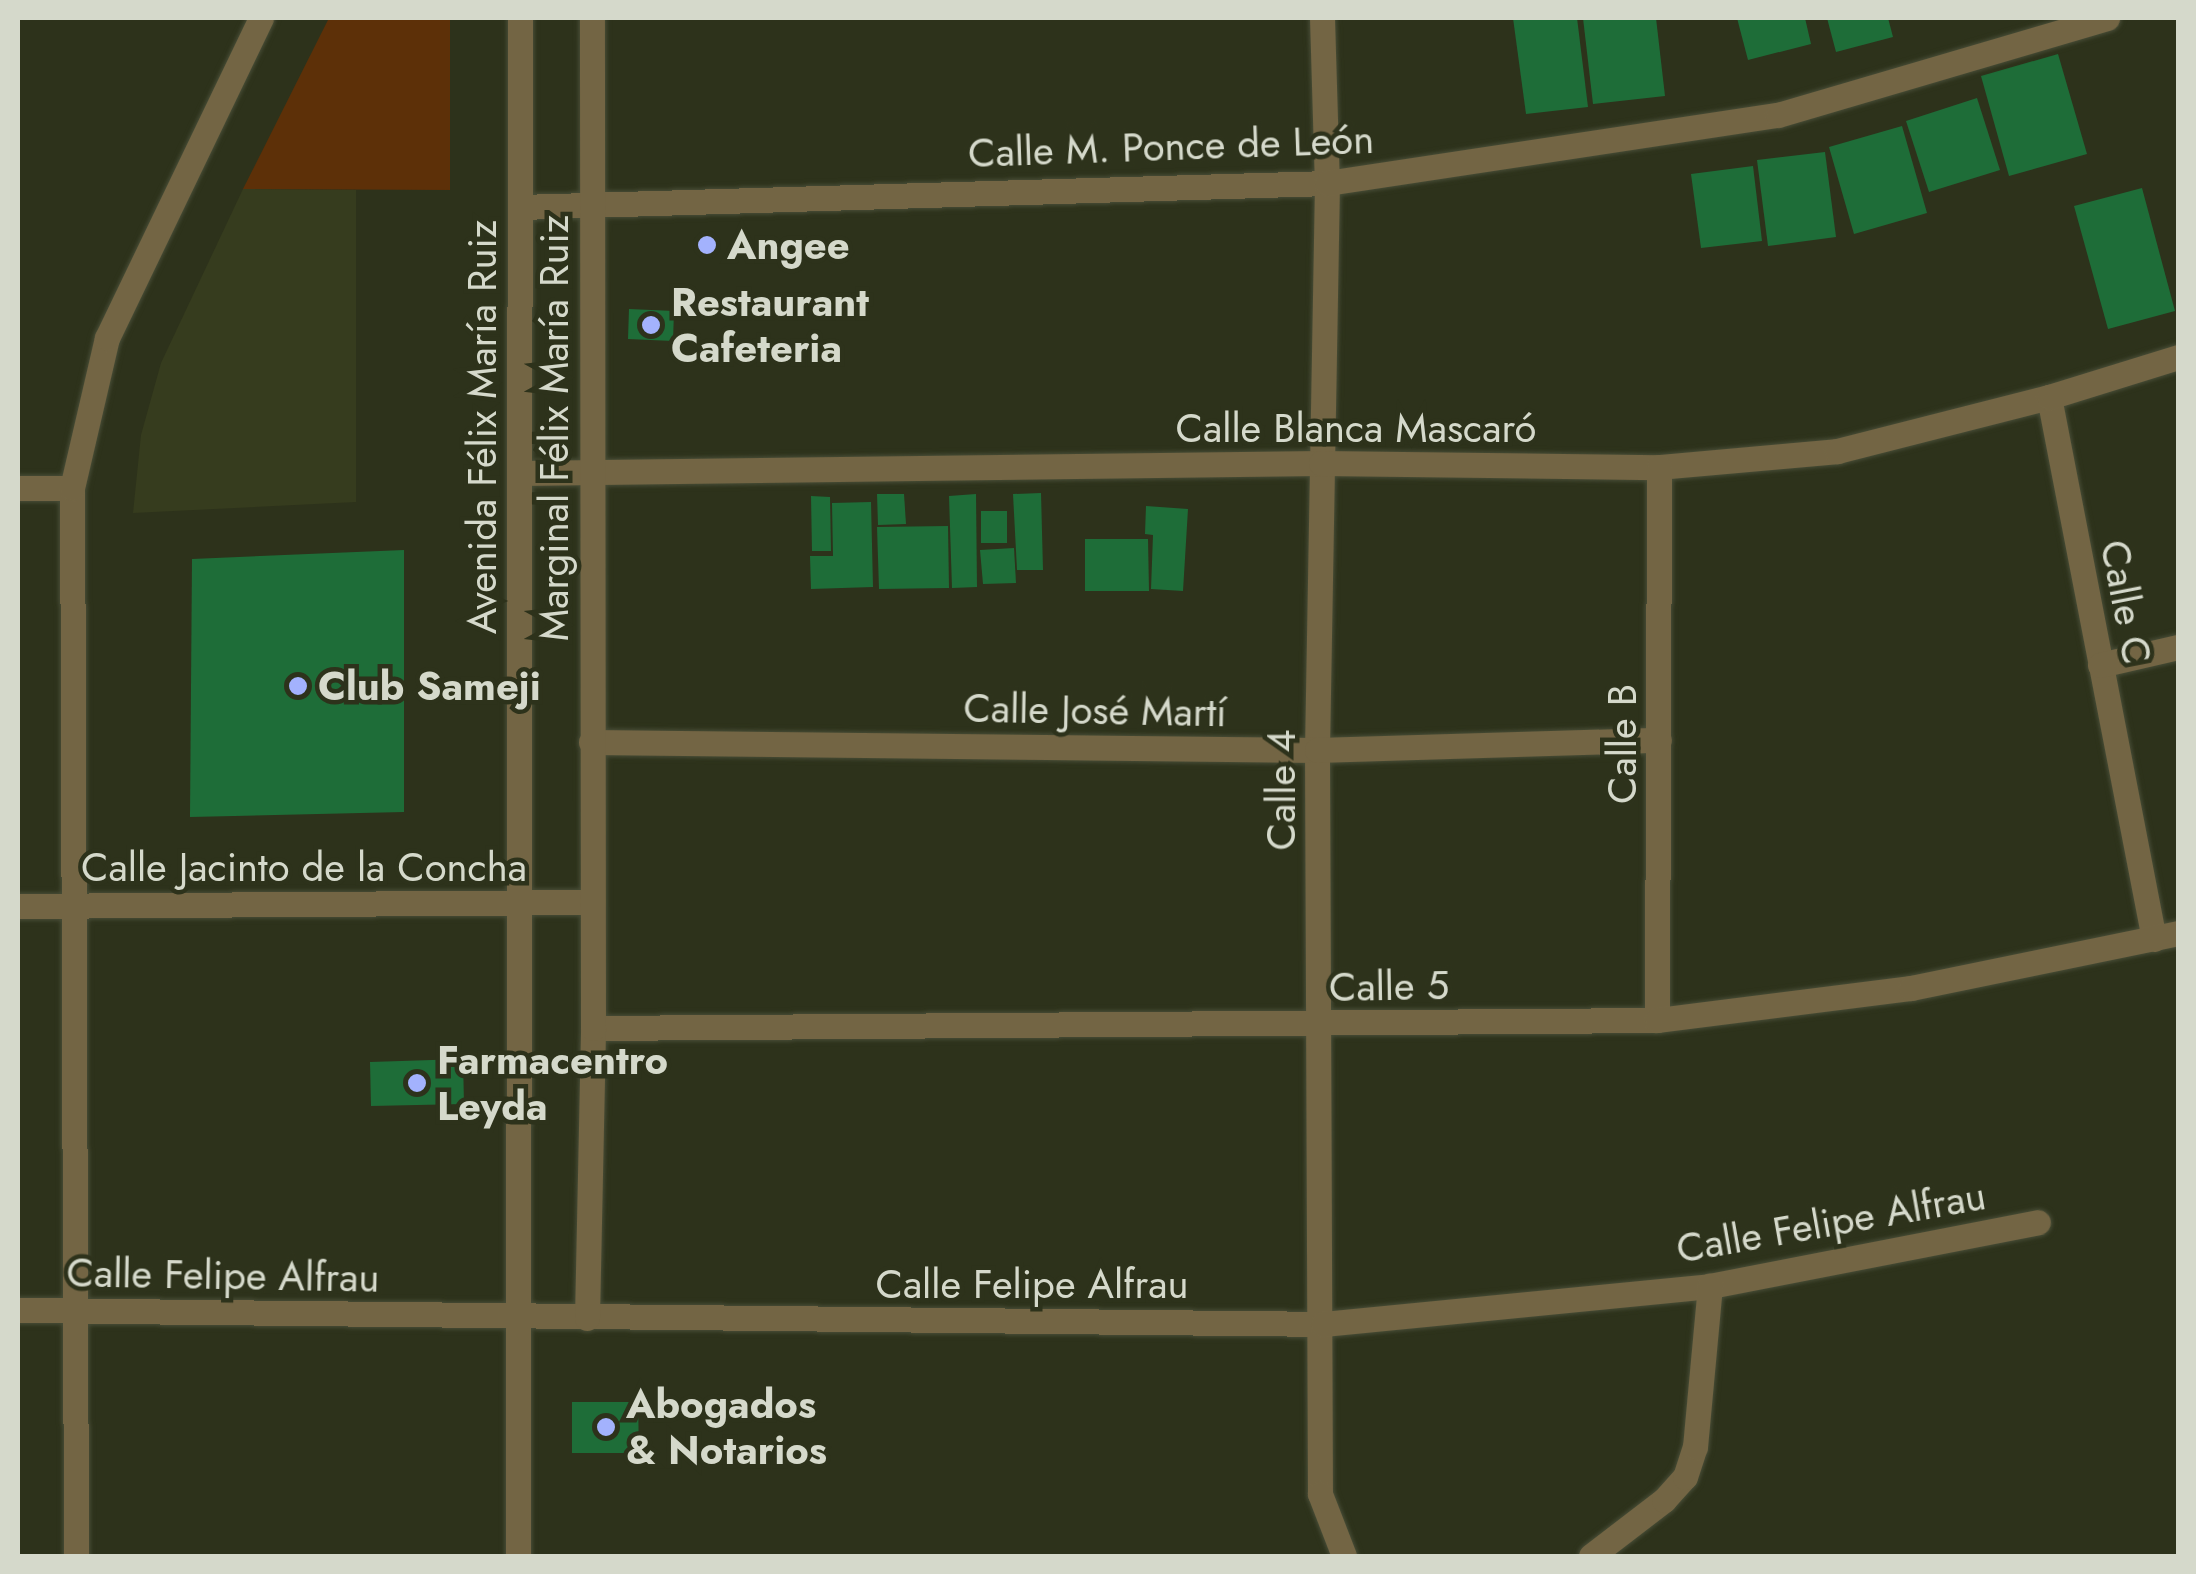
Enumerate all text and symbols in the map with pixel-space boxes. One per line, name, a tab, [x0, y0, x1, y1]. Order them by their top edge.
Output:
street label: Calle M. Ponce de León	[967, 115, 1375, 177]
street label: Marginal Félix María Ruiz	[530, 215, 578, 641]
street label: Avenida Félix María Ruiz	[458, 220, 506, 634]
place label: Angee	[727, 221, 850, 269]
marker: Angee	[696, 234, 718, 256]
place label: Restaurant Cafeteria	[671, 278, 869, 372]
marker: Restaurant Cafeteria	[640, 314, 662, 336]
street label: Calle Blanca Mascaró	[1176, 404, 1536, 452]
street label: Calle C	[2091, 536, 2161, 668]
place label: Club Sameji	[318, 662, 541, 710]
marker: Club Sameji	[287, 675, 309, 697]
street label: Calle José Martí	[963, 684, 1227, 736]
street label: Calle B	[1598, 684, 1646, 804]
street label: Calle 4	[1257, 730, 1305, 850]
street label: Calle Jacinto de la Concha	[81, 843, 527, 891]
street label: Calle 5	[1328, 961, 1450, 1011]
place label: Farmacentro Leyda	[437, 1036, 668, 1130]
marker: Farmacentro Leyda	[406, 1072, 428, 1094]
street label: Calle Felipe Alfrau	[1673, 1171, 1989, 1273]
street label: Calle Felipe Alfrau	[66, 1248, 380, 1302]
street label: Calle Felipe Alfrau	[875, 1260, 1189, 1308]
place label: Abogados & Notarios	[626, 1380, 827, 1474]
marker: Abogados & Notarios	[595, 1416, 617, 1438]

